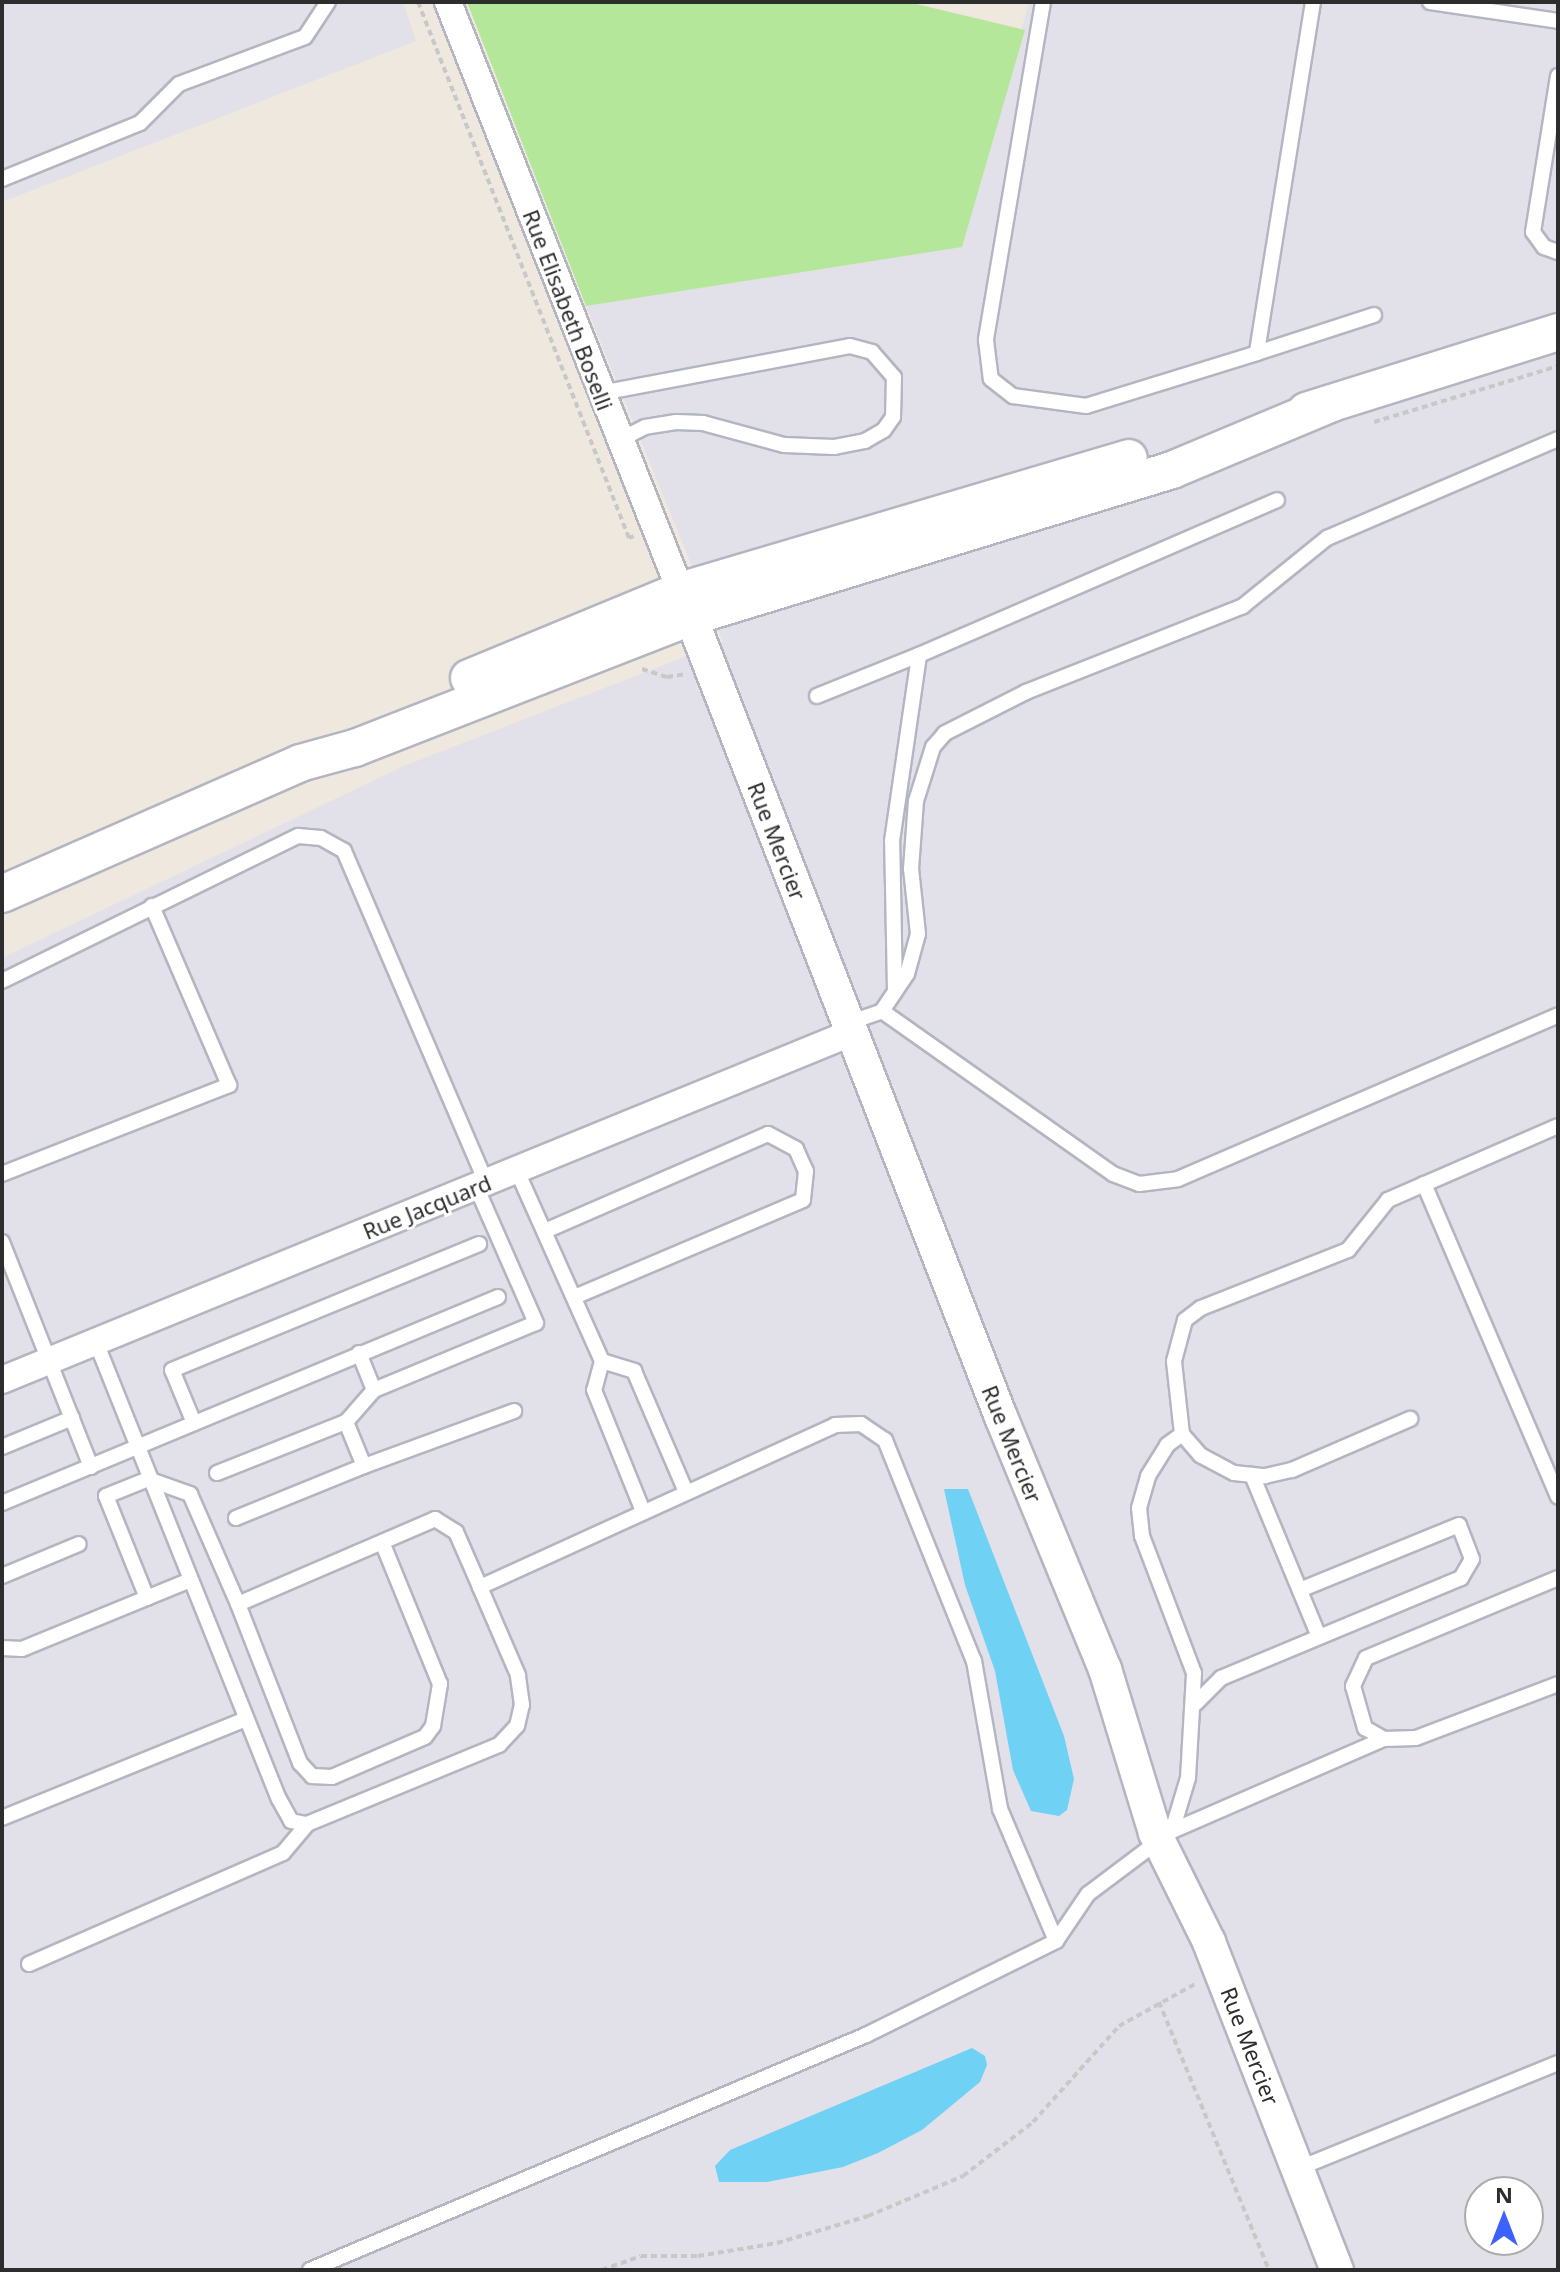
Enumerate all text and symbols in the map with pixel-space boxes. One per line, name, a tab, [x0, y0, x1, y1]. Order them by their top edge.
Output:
street label: Rue Elisabeth Boselli	[518, 206, 618, 414]
street label: Rue Mercier	[742, 778, 812, 904]
street label: Rue Jacquard	[359, 1169, 495, 1245]
street label: Rue Mercier	[977, 1382, 1047, 1506]
street label: Rue Mercier	[1215, 1983, 1285, 2109]
north arrow	[1464, 2176, 1544, 2256]
text: N	[1495, 2179, 1513, 2209]

